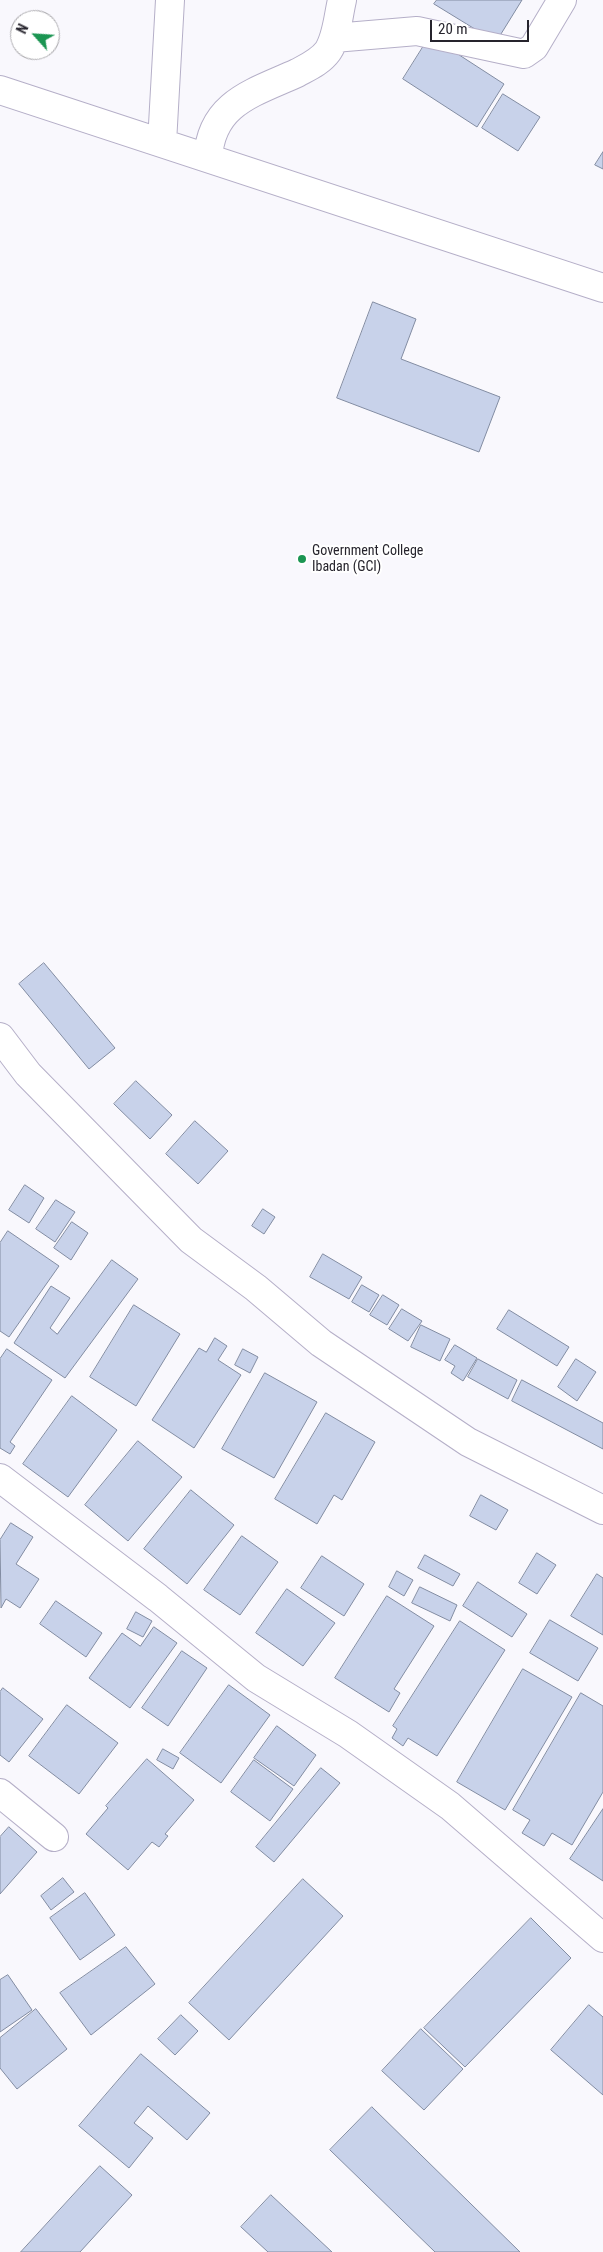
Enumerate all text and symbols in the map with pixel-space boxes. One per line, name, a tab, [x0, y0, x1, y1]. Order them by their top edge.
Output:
north arrow	[10, 10, 60, 60]
scale bar	[433, 10, 532, 42]
text: 20 m	[438, 20, 468, 38]
text: N	[13, 22, 31, 36]
place label: Government College Ibadan (GCI)	[312, 543, 423, 576]
marker: Government College Ibadan (GCI)	[296, 553, 308, 565]

